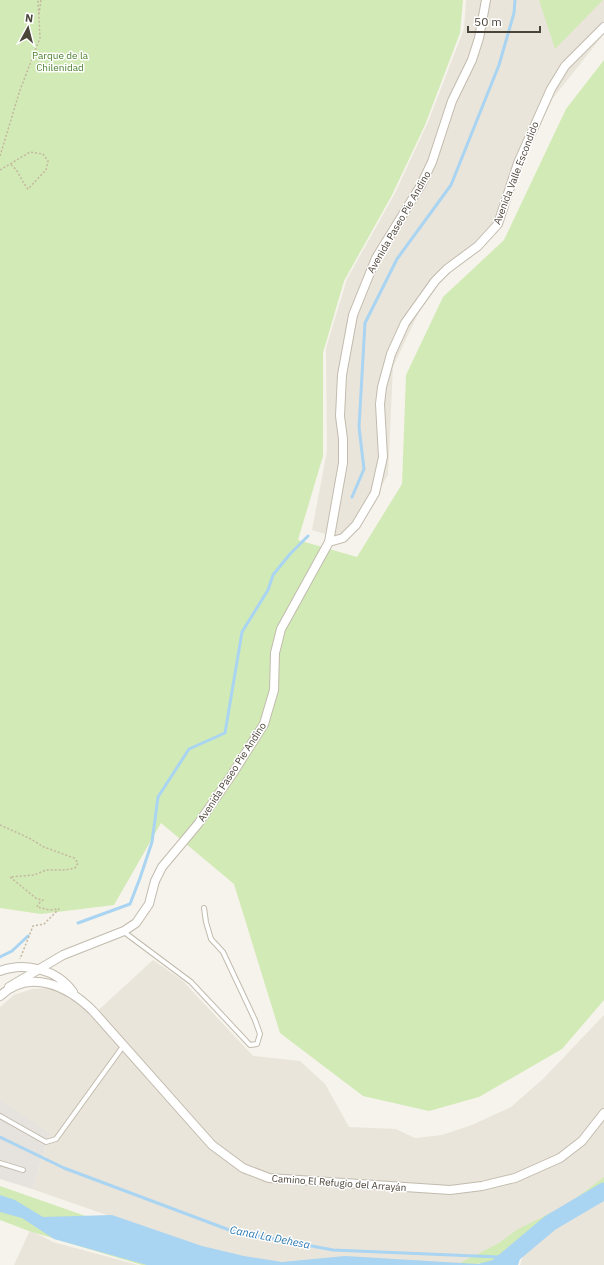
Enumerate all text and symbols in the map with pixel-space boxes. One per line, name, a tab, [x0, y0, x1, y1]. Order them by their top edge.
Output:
north arrow	[8, 8, 48, 48]
scale bar	[468, 8, 540, 34]
text: N	[24, 11, 34, 26]
text: 50 m	[474, 14, 502, 29]
park label: Parque de la Chilenidad	[32, 49, 89, 74]
street label: Avenida Valle Escondido	[490, 119, 542, 226]
street label: Avenida Paseo Pie Andino	[364, 168, 434, 275]
street label: Avenida Paseo Pie Andino	[195, 720, 269, 824]
street label: Camino El Refugio del Arrayán	[271, 1172, 407, 1194]
water label: Canal La Dehesa	[229, 1222, 311, 1252]

